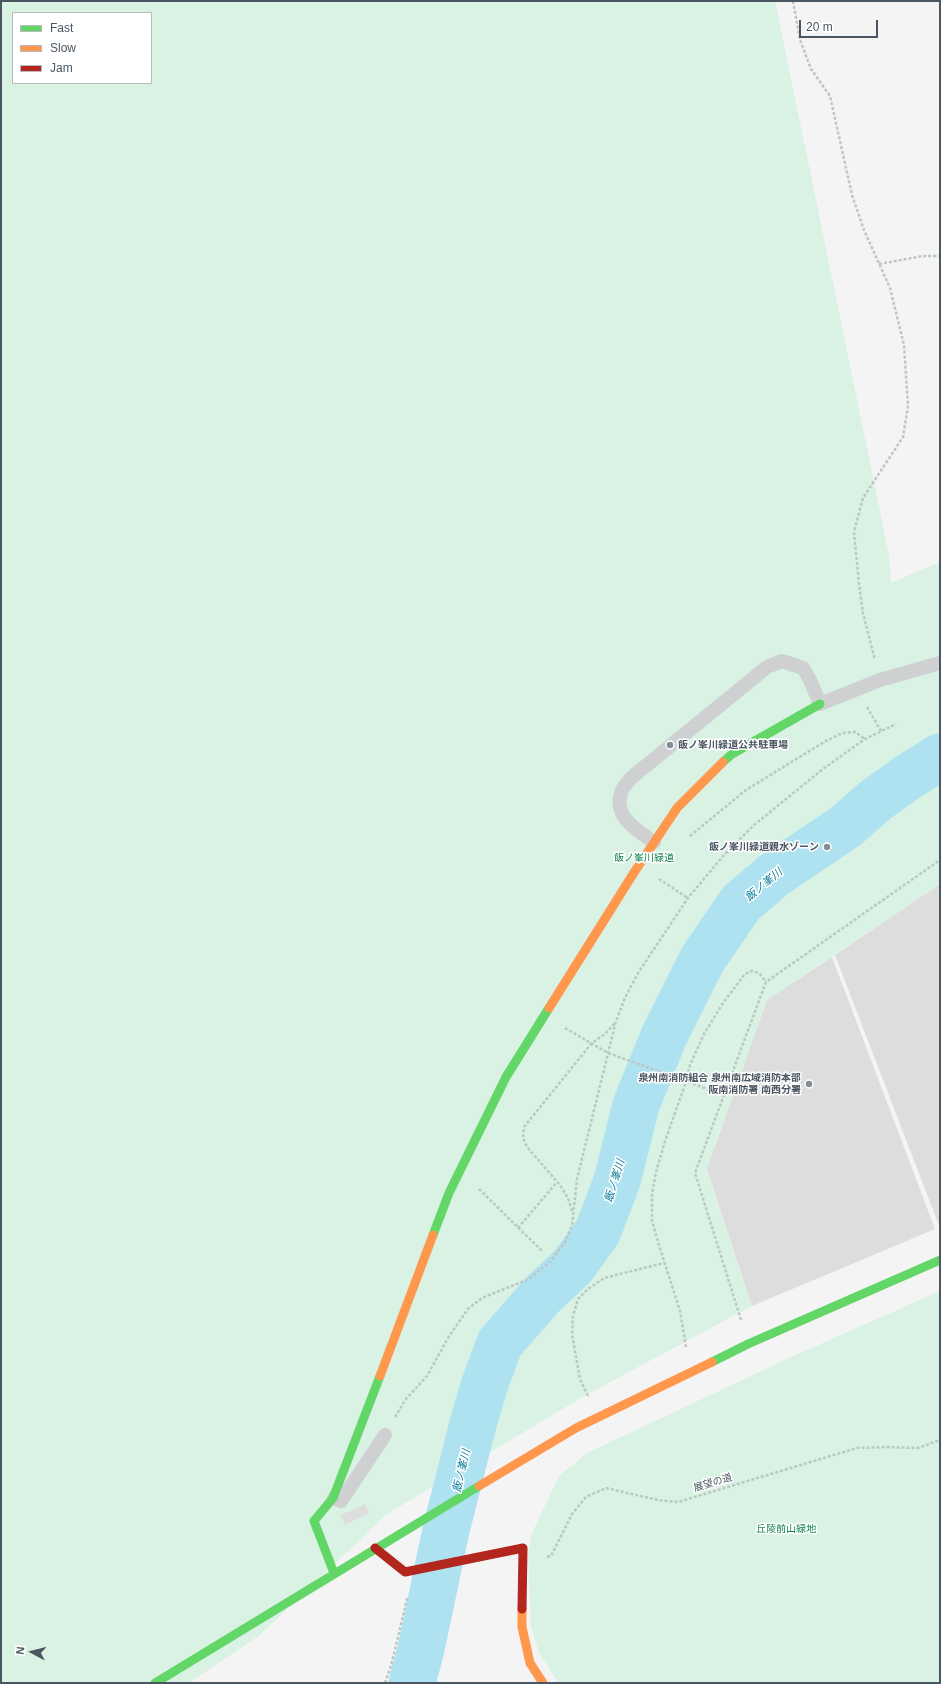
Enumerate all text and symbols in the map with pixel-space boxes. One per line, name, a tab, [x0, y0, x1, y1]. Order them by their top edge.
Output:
legend	[12, 12, 152, 84]
scale bar	[801, 12, 880, 38]
text: 20 m	[806, 20, 833, 34]
text: Fast	[50, 21, 73, 35]
text: Slow	[50, 41, 76, 55]
text: Jam	[50, 61, 73, 75]
place label: 飯ノ峯川緑道公共駐車場	[678, 739, 788, 751]
marker: 飯ノ峯川緑道公共駐車場	[665, 740, 675, 750]
place label: 飯ノ峯川緑道親水ゾーン	[709, 841, 819, 853]
marker: 飯ノ峯川緑道親水ゾーン	[822, 842, 832, 852]
park label: 飯ノ峯川緑道	[614, 852, 674, 864]
water label: 飯ノ峯川	[743, 866, 785, 904]
place label: 泉州南消防組合 泉州南広域消防本部 阪南消防署 南西分署	[638, 1072, 801, 1096]
marker: 泉州南消防組合 泉州南広域消防本部 阪南消防署 南西分署	[804, 1079, 814, 1089]
water label: 飯ノ峯川	[602, 1158, 628, 1204]
water label: 飯ノ峯川	[451, 1448, 473, 1494]
street label: 展望の道	[692, 1471, 734, 1495]
park label: 丘陵前山緑地	[756, 1523, 816, 1535]
north arrow	[12, 1632, 52, 1672]
text: N	[14, 1646, 27, 1655]

